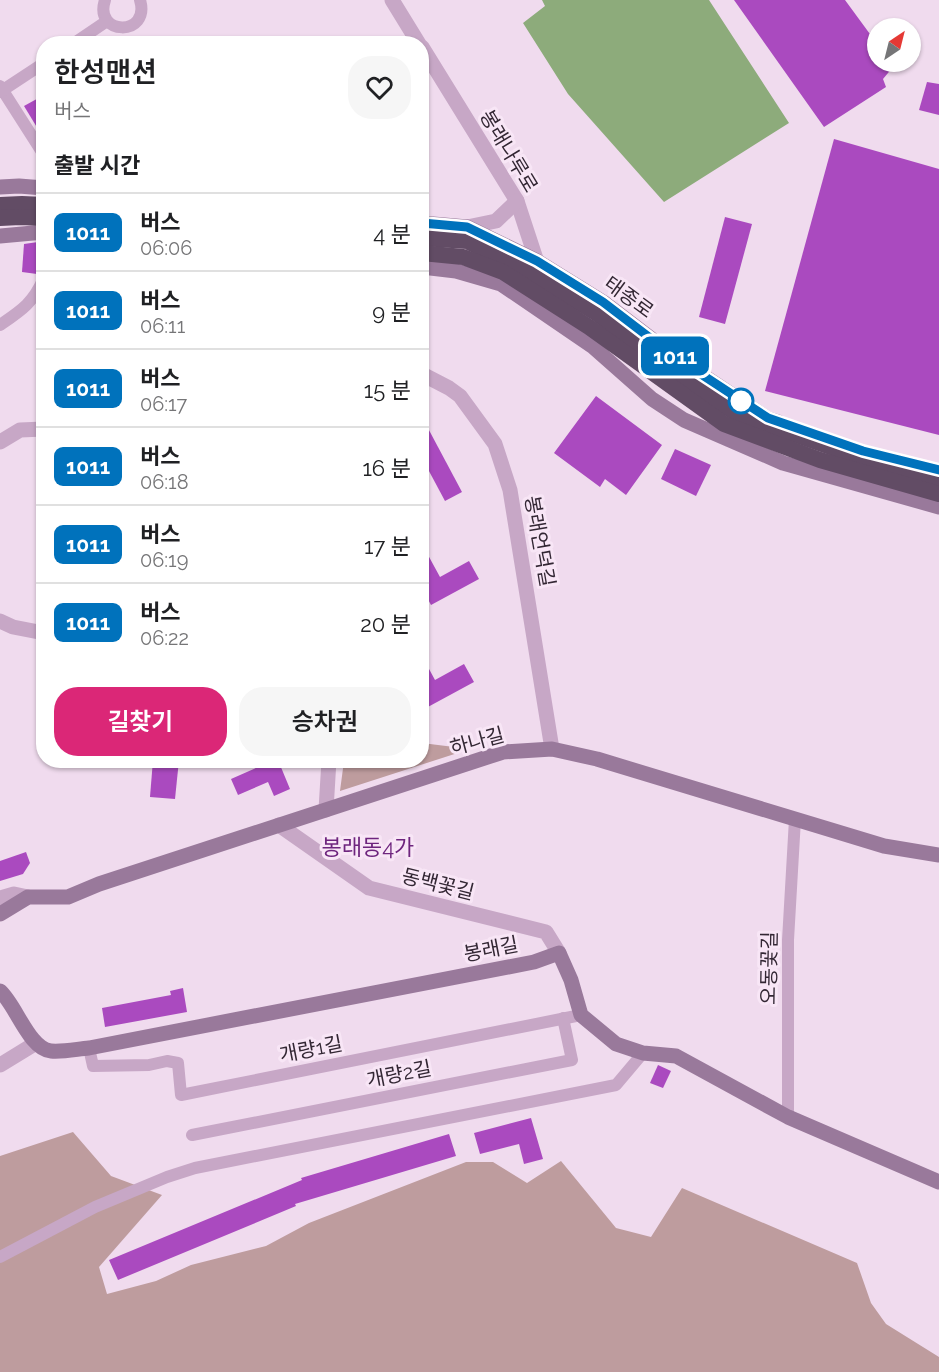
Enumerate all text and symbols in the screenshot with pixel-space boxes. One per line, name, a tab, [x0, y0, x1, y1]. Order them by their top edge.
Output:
north arrow	[867, 18, 921, 72]
map controls	[867, 18, 921, 72]
text: 한성맨션	[54, 56, 157, 89]
button: heart	[348, 56, 411, 119]
text: 버스	[54, 99, 91, 123]
street label: 봉래나루로	[475, 105, 543, 197]
text: 출발 시간	[54, 152, 140, 178]
text: 버스	[140, 209, 181, 235]
text: 1011	[66, 220, 110, 245]
text: 4 분	[373, 221, 411, 247]
text: 06:06	[140, 236, 192, 260]
street label: 태종로	[600, 271, 658, 323]
text: 버스	[140, 287, 181, 313]
text: 1011	[66, 298, 110, 323]
text: 9 분	[372, 299, 411, 325]
text: 06:11	[140, 314, 185, 338]
line badge: 1011	[633, 336, 717, 376]
text: 1011	[653, 344, 697, 369]
text: 버스	[140, 365, 181, 391]
text: 1011	[66, 376, 110, 401]
text: 15 분	[364, 377, 411, 403]
unlabelled marker	[728, 388, 754, 414]
text: 06:17	[140, 392, 187, 416]
text: 버스	[140, 443, 181, 469]
text: 1011	[66, 454, 110, 479]
text: 16 분	[362, 455, 411, 481]
text: 06:18	[140, 470, 189, 494]
street label: 봉래언덕길	[520, 494, 560, 588]
text: 버스	[140, 521, 181, 547]
text: 1011	[66, 532, 110, 557]
text: 17 분	[364, 533, 411, 559]
text: 06:19	[140, 548, 188, 572]
text: 버스	[140, 599, 181, 625]
text: 1011	[66, 610, 110, 635]
text: 20 분	[360, 611, 411, 637]
text: 06:22	[140, 626, 189, 650]
button: 길찾기	[54, 687, 227, 756]
button: 승차권	[239, 687, 411, 756]
street label: 하나길	[447, 722, 507, 760]
district label: 봉래동4가	[322, 834, 414, 860]
street label: 동백꽃길	[399, 863, 477, 905]
street label: 오동꽃길	[756, 931, 782, 1005]
street label: 봉래길	[462, 932, 520, 966]
street label: 개량1길	[277, 1031, 345, 1067]
street label: 개량2길	[365, 1056, 433, 1092]

